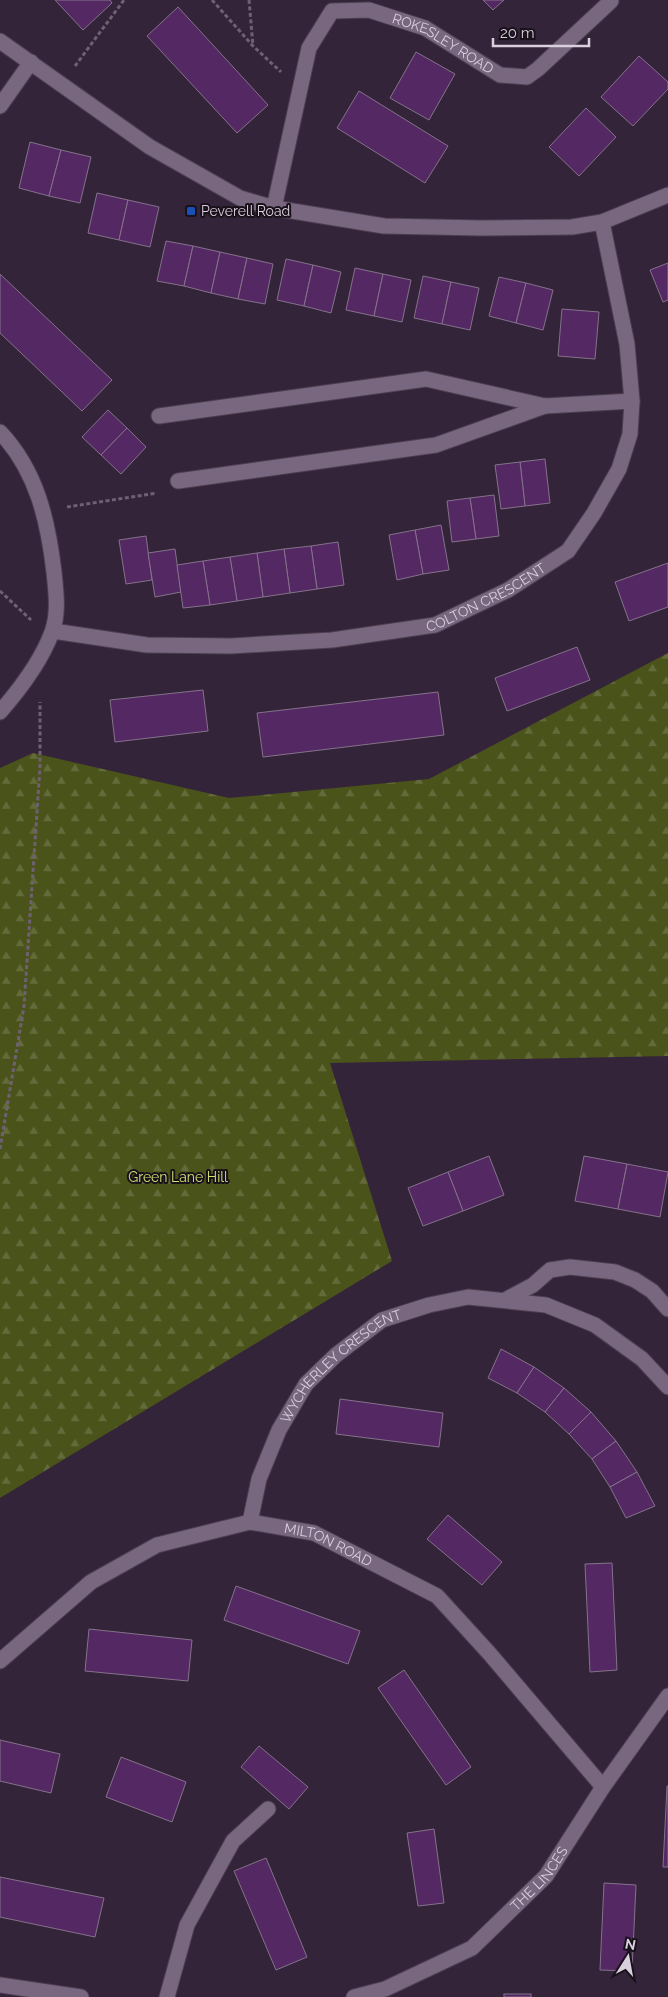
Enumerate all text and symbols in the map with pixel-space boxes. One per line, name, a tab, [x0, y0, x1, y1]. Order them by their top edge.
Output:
street label: ROKESLEY ROAD	[390, 10, 497, 77]
scale bar	[493, 15, 589, 47]
text: 20 m	[500, 24, 535, 42]
place label: Peverell Road	[201, 203, 290, 219]
marker: Peverell Road	[185, 205, 197, 217]
street label: COLTON CRESCENT	[425, 559, 549, 634]
park label: Green Lane Hill	[128, 1169, 228, 1185]
street label: WYCHERLEY CRESCENT	[277, 1306, 404, 1426]
street label: MILTON ROAD	[283, 1520, 375, 1569]
street label: THE LINCES	[507, 1843, 571, 1914]
north arrow	[603, 1932, 653, 1982]
text: N	[624, 1935, 637, 1953]

